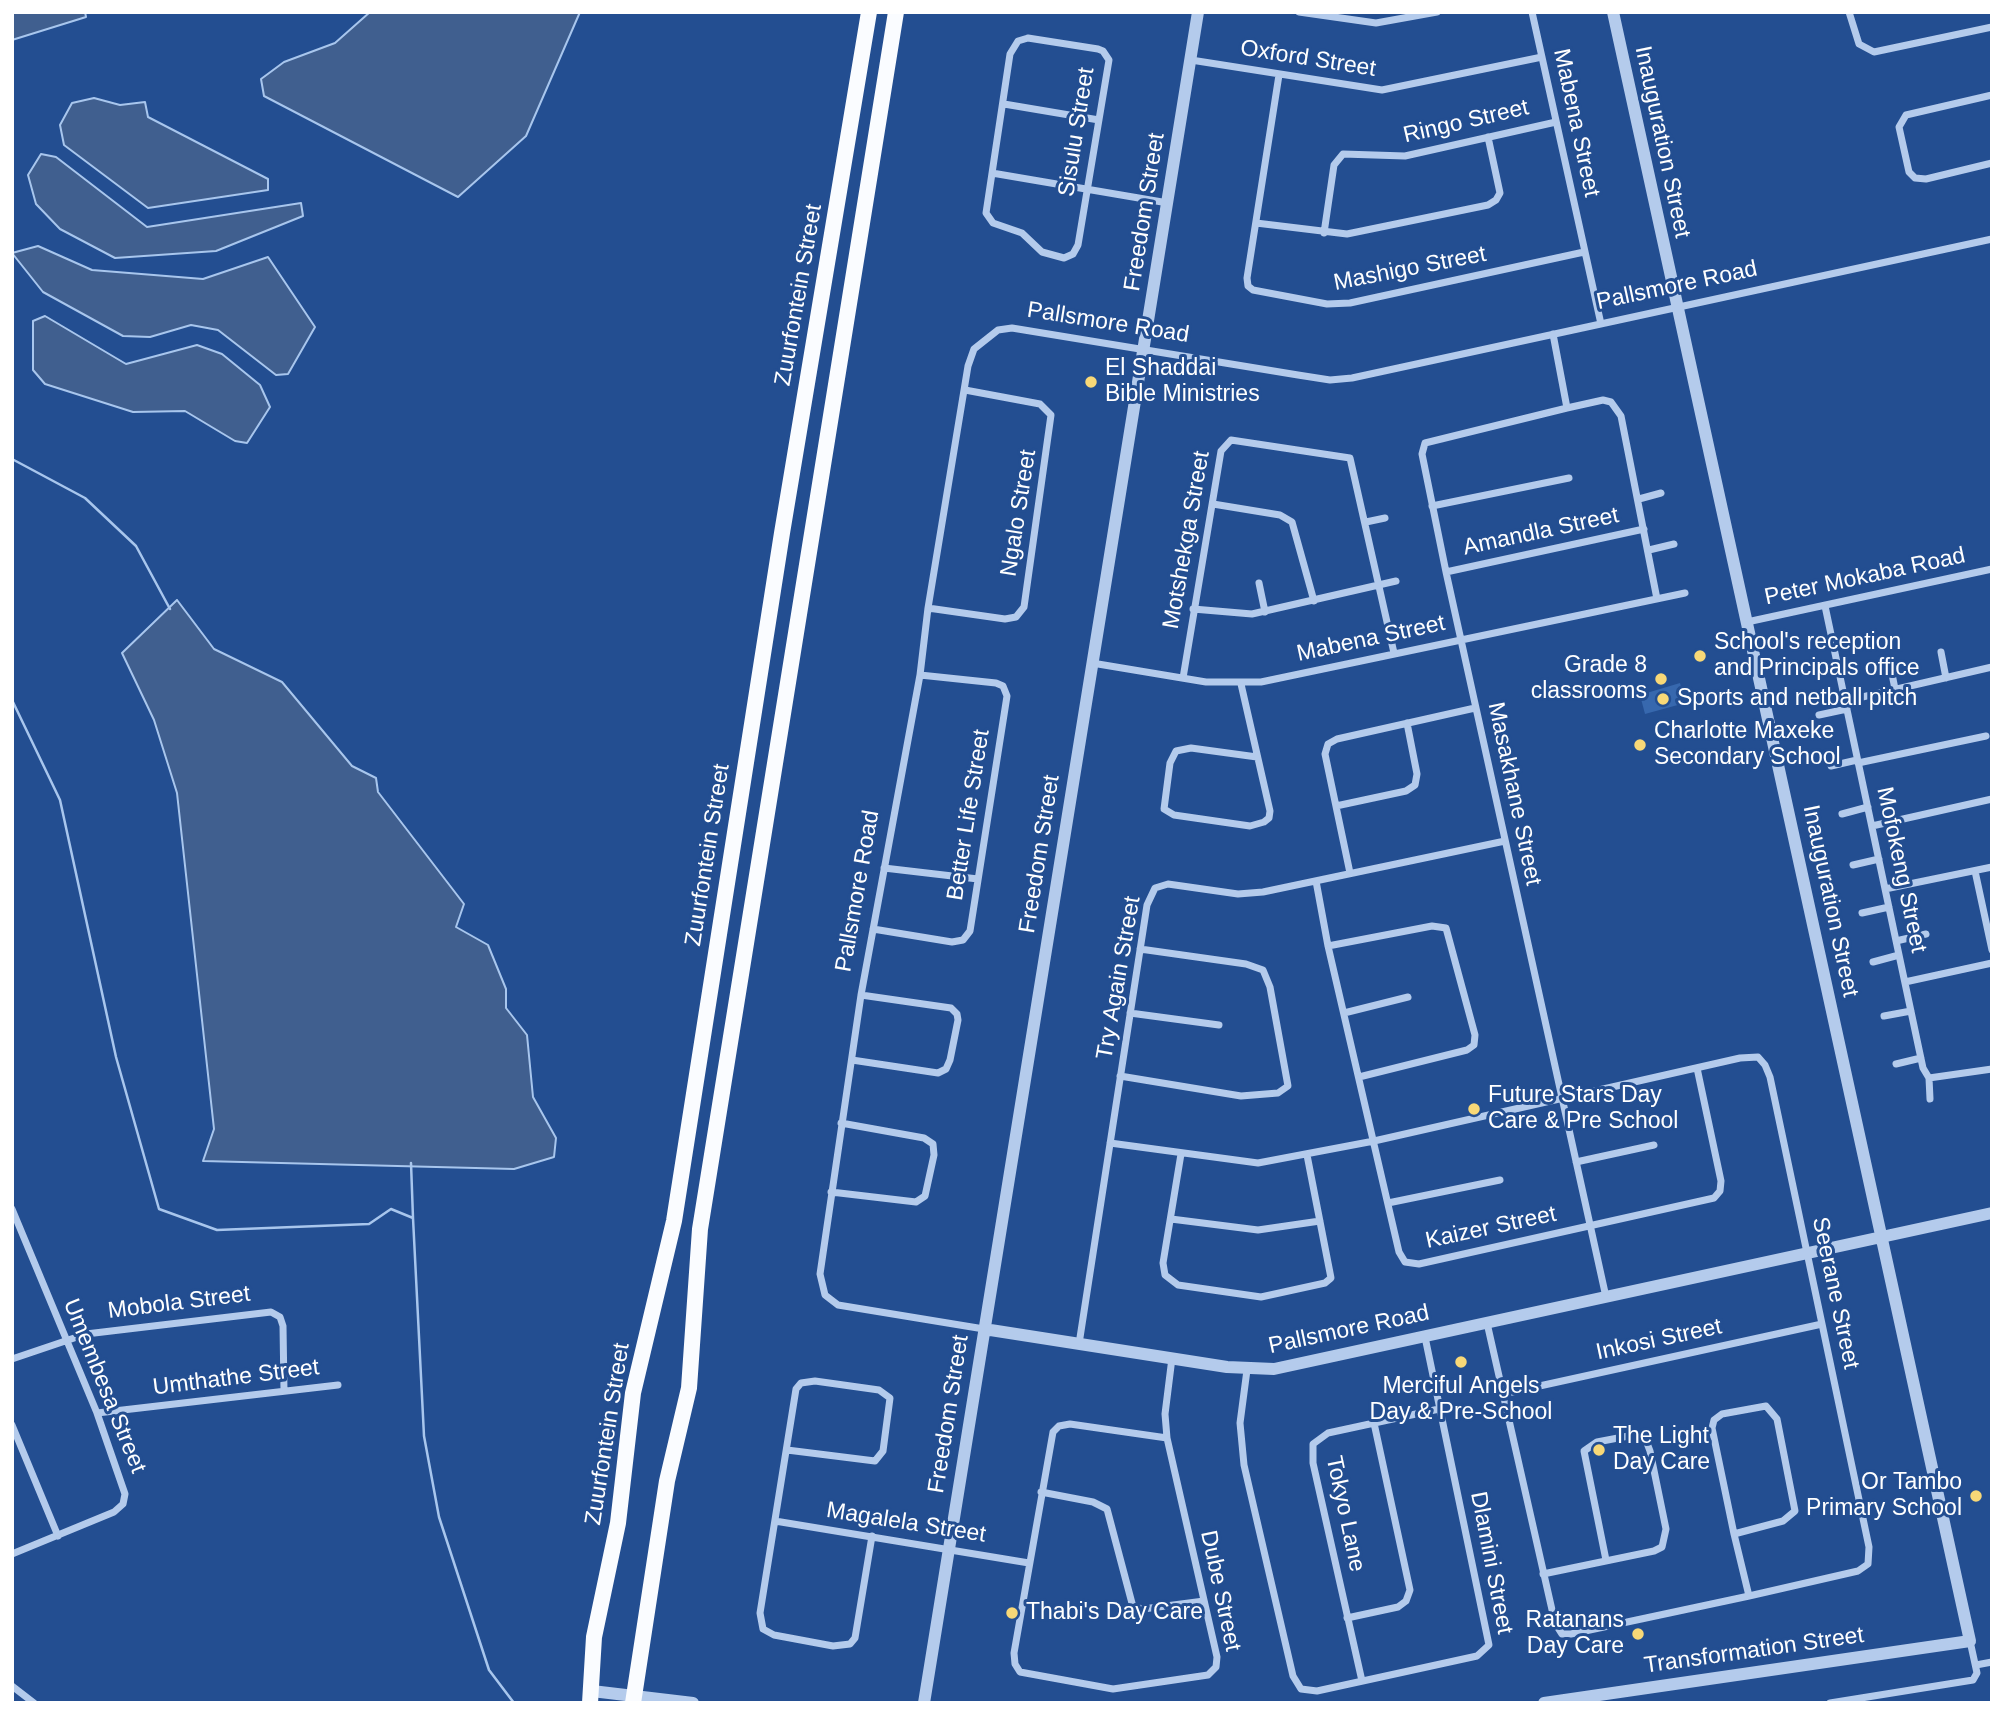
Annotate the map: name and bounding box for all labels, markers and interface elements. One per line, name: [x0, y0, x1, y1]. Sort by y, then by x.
street label: Oxford Street: [1238, 35, 1378, 83]
street label: Inauguration Street: [1628, 43, 1696, 241]
street label: Mabena Street: [1547, 46, 1605, 200]
street label: Sisulu Street: [1053, 65, 1101, 199]
street label: Ringo Street: [1401, 94, 1531, 150]
street label: Freedom Street: [1119, 131, 1171, 293]
street label: Zuurfontein Street: [769, 202, 829, 388]
street label: Mashigo Street: [1331, 241, 1489, 297]
street label: Pallsmore Road: [1594, 255, 1760, 317]
street label: Pallsmore Road: [1025, 297, 1191, 349]
place label: El Shaddai Bible Ministries: [1105, 355, 1260, 409]
marker: El Shaddai Bible Ministries: [1083, 374, 1099, 390]
street label: Ngalo Street: [995, 448, 1043, 578]
street label: Motshekga Street: [1158, 449, 1216, 631]
street label: Amandla Street: [1461, 502, 1621, 562]
street label: Peter Mokaba Road: [1762, 542, 1968, 612]
street label: Mabena Street: [1294, 610, 1448, 668]
place label: School's reception and Principals office: [1714, 629, 1919, 683]
marker: School's reception and Principals office: [1692, 648, 1708, 664]
place label: Grade 8 classrooms: [1531, 652, 1647, 706]
marker: Grade 8 classrooms: [1653, 671, 1669, 687]
place label: Sports and netball pitch: [1677, 685, 1917, 713]
marker: Sports and netball pitch: [1655, 691, 1671, 707]
street label: Masakhane Street: [1481, 700, 1547, 888]
place label: Charlotte Maxeke Secondary School: [1654, 718, 1841, 772]
street label: Better Life Street: [942, 728, 996, 902]
marker: Charlotte Maxeke Secondary School: [1632, 737, 1648, 753]
street label: Zuurfontein Street: [680, 762, 736, 948]
street label: Freedom Street: [1014, 773, 1066, 935]
street label: Mofokeng Street: [1870, 785, 1932, 955]
street label: Inauguration Street: [1796, 802, 1864, 1000]
street label: Pallsmore Road: [830, 808, 886, 974]
street label: Try Again Street: [1091, 894, 1147, 1062]
place label: Future Stars Day Care & Pre School: [1488, 1082, 1678, 1136]
marker: Future Stars Day Care & Pre School: [1466, 1101, 1482, 1117]
street label: Kaizer Street: [1423, 1201, 1559, 1255]
street label: Seerane Street: [1805, 1214, 1865, 1372]
street label: Mobola Street: [106, 1281, 252, 1325]
street label: Umembesa Street: [56, 1295, 152, 1477]
street label: Pallsmore Road: [1266, 1299, 1432, 1361]
street label: Inkosi Street: [1594, 1313, 1724, 1367]
street label: Freedom Street: [923, 1333, 975, 1495]
street label: Zuurfontein Street: [580, 1341, 636, 1527]
street label: Umthathe Street: [151, 1354, 321, 1402]
marker: Merciful Angels Day & Pre-School: [1453, 1354, 1469, 1370]
place label: Merciful Angels Day & Pre-School: [1370, 1373, 1552, 1427]
place label: The Light Day Care: [1613, 1423, 1710, 1477]
marker: The Light Day Care: [1591, 1442, 1607, 1458]
street label: Tokyo Lane: [1319, 1454, 1371, 1574]
place label: Or Tambo Primary School: [1806, 1469, 1962, 1523]
marker: Or Tambo Primary School: [1968, 1488, 1984, 1504]
street label: Dlamini Street: [1464, 1489, 1518, 1637]
street label: Magalela Street: [824, 1497, 988, 1549]
street label: Dube Street: [1194, 1528, 1246, 1654]
place label: Thabi's Day Care: [1026, 1599, 1203, 1627]
marker: Thabi's Day Care: [1004, 1605, 1020, 1621]
place label: Ratanans Day Care: [1526, 1607, 1624, 1661]
street label: Transformation Street: [1642, 1622, 1866, 1680]
marker: Ratanans Day Care: [1630, 1626, 1646, 1642]

